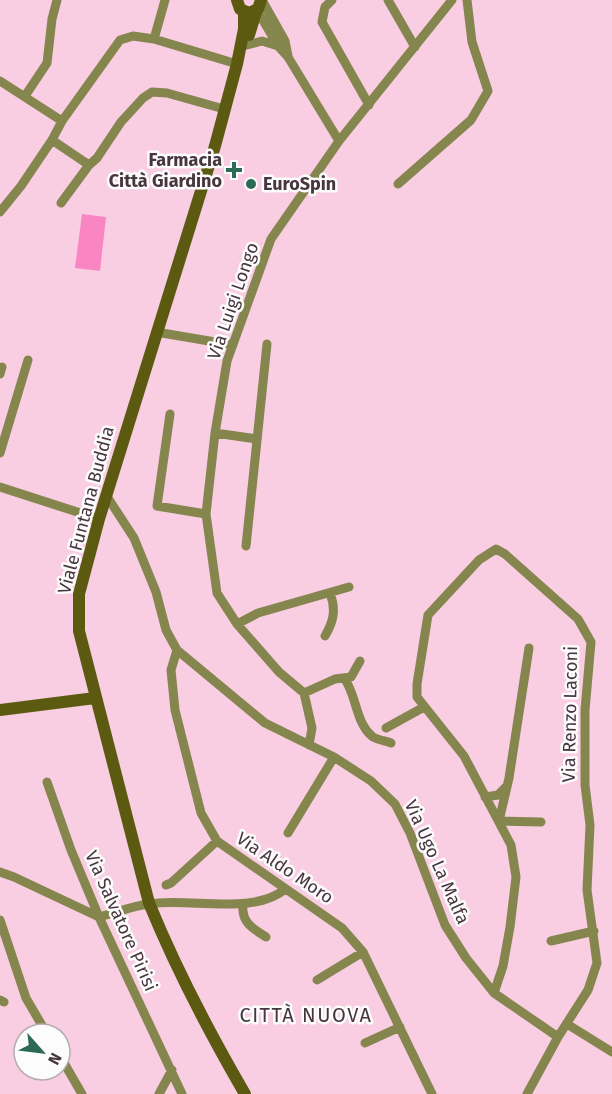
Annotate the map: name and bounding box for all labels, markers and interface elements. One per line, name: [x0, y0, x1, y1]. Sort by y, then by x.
place label: Farmacia Città Giardino: [109, 149, 222, 192]
marker: Farmacia Città Giardino: [227, 163, 241, 177]
place label: EuroSpin: [263, 173, 336, 195]
marker: EuroSpin: [244, 177, 258, 191]
street label: Via Luigi Longo: [203, 240, 263, 362]
street label: Viale Funtana Buddia: [53, 424, 119, 596]
street label: Via Renzo Laconi: [558, 646, 582, 782]
street label: Via Ugo La Malfa: [400, 797, 474, 927]
street label: Via Aldo Moro: [232, 827, 338, 909]
street label: Via Salvatore Pirisi: [80, 847, 162, 995]
district label: CITTÀ NUOVA: [240, 1003, 372, 1027]
north arrow: [12, 1022, 72, 1082]
text: N: [44, 1050, 66, 1068]

